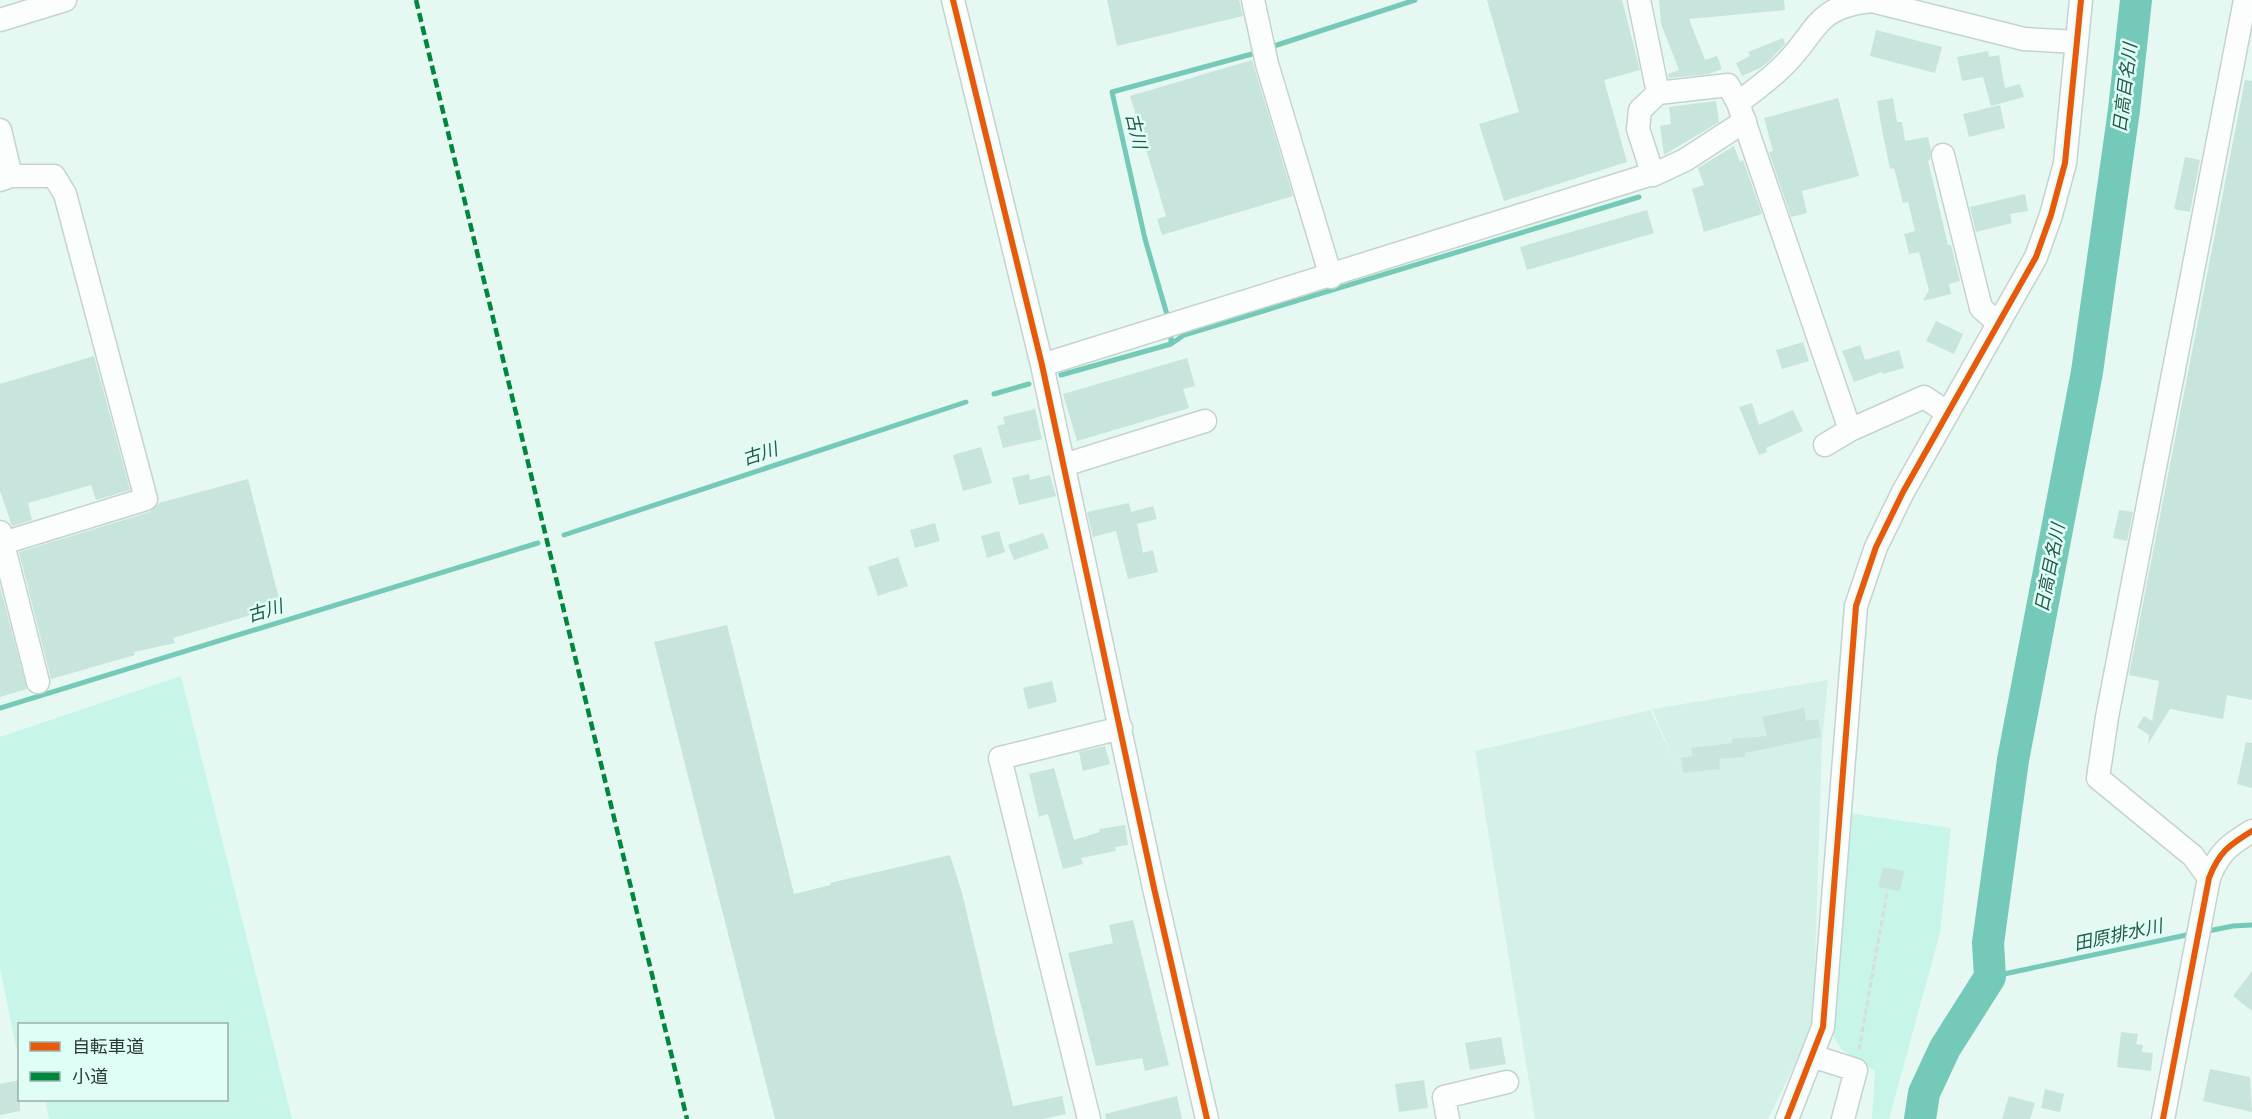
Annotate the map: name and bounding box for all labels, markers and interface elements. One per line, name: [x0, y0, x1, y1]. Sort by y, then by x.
water label: 日高目名川: [2109, 40, 2142, 134]
water label: 古川: [1121, 111, 1151, 153]
water label: 古川: [739, 437, 782, 470]
water label: 日高目名川: [2031, 520, 2070, 614]
water label: 古川: [245, 595, 287, 627]
water label: 田原排水川: [2072, 914, 2166, 955]
legend: [18, 1023, 228, 1101]
text: 自転車道: [72, 1036, 144, 1058]
text: 小道: [72, 1066, 108, 1088]

